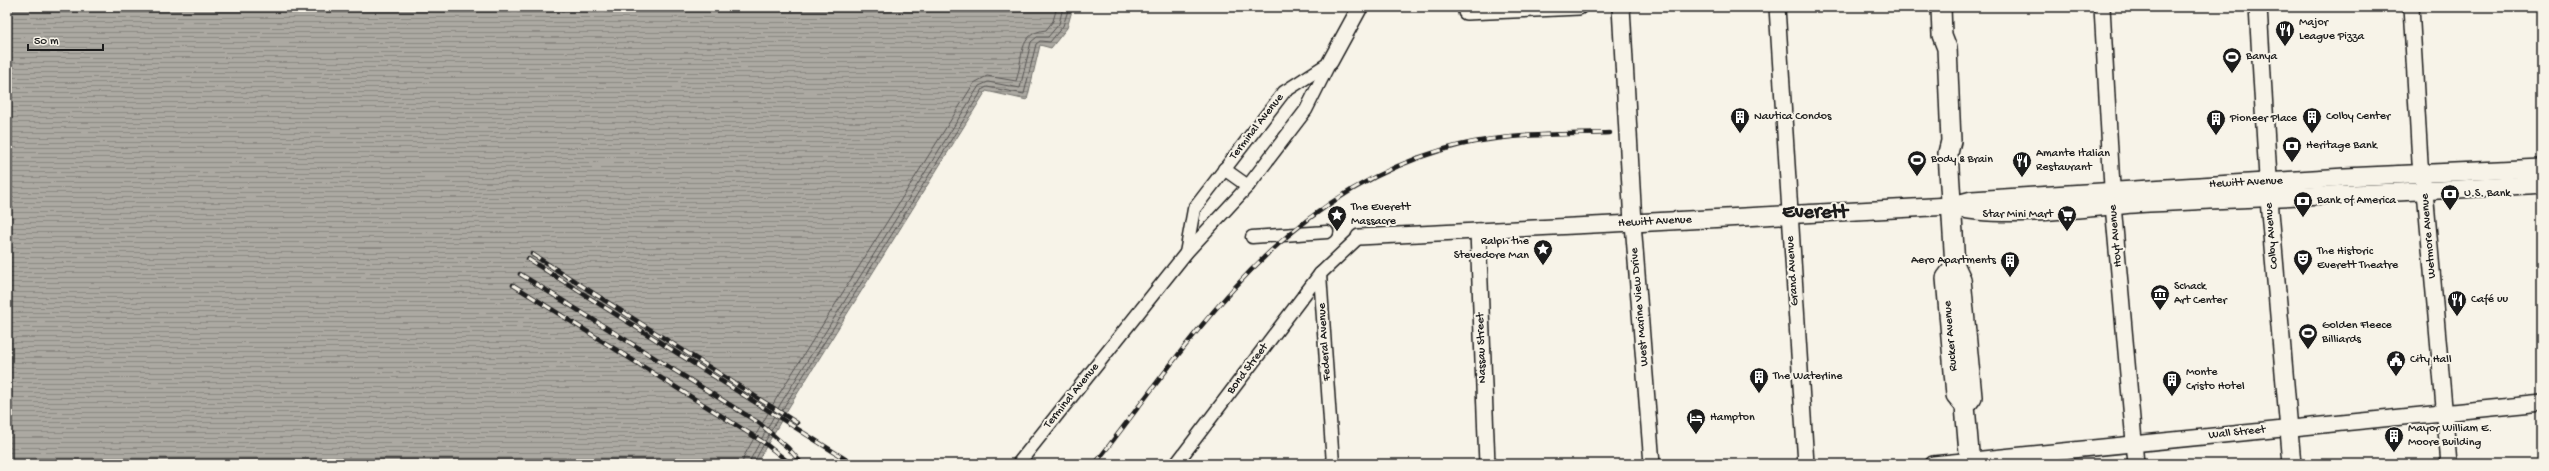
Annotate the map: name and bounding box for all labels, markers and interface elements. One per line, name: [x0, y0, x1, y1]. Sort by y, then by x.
place label: Major League Pizza: [2299, 16, 2365, 44]
restaurant icon: Major League Pizza: [2274, 19, 2296, 47]
scale bar: [28, 26, 103, 52]
text: 50 m: [34, 35, 59, 49]
sports icon: Banya: [2221, 46, 2243, 74]
place label: Banya: [2245, 50, 2277, 64]
street label: Terminal Avenue: [1226, 90, 1288, 164]
building icon: Nautica Condos: [1729, 106, 1751, 134]
building icon: Colby Center: [2301, 106, 2323, 134]
building icon: Pioneer Place: [2205, 108, 2227, 136]
place label: Nautica Condos: [1754, 110, 1832, 124]
place label: Colby Center: [2326, 110, 2392, 124]
place label: Pioneer Place: [2229, 112, 2298, 126]
bank icon: Heritage Bank: [2281, 135, 2303, 163]
place label: Heritage Bank: [2306, 139, 2379, 153]
place label: Amante Italian Restaurant: [2036, 147, 2110, 175]
sports icon: Body & Brain: [1906, 149, 1928, 177]
restaurant icon: Amante Italian Restaurant: [2011, 150, 2033, 178]
place label: Body & Brain: [1930, 153, 1993, 167]
street label: Hewitt Avenue: [2209, 174, 2284, 192]
bank icon: U.S. Bank: [2439, 183, 2461, 211]
place label: U.S. Bank: [2464, 187, 2512, 201]
bank icon: Bank of America: [2292, 190, 2314, 218]
street label: Wetmore Avenue: [2418, 192, 2440, 279]
place label: Bank of America: [2316, 194, 2396, 208]
place label: The Everett Massacre: [1350, 201, 1411, 229]
street label: Colby Avenue: [2262, 201, 2282, 270]
district label: Everett: [1782, 202, 1849, 225]
street label: Hoyt Avenue: [2106, 203, 2126, 268]
place icon: The Everett Massacre: [1326, 204, 1348, 232]
supermarket icon: Star Mini Mart: [2056, 204, 2078, 232]
place label: Star Mini Mart: [1983, 208, 2054, 222]
street label: Hewitt Avenue: [1618, 213, 1693, 231]
place label: Ralph the Stevedore Man: [1454, 235, 1530, 263]
street label: Grand Avenue: [1784, 235, 1802, 306]
place icon: Ralph the Stevedore Man: [1532, 238, 1554, 266]
place label: The Historic Everett Theatre: [2316, 245, 2399, 273]
street label: West Marine View Drive: [1628, 246, 1652, 367]
theatre icon: The Historic Everett Theatre: [2292, 248, 2314, 276]
building icon: Aero Apartments: [1999, 250, 2021, 278]
place label: Aero Apartments: [1911, 254, 1997, 268]
place label: Schack Art Center: [2174, 280, 2229, 308]
museum icon: Schack Art Center: [2149, 283, 2171, 311]
restaurant icon: Café uu: [2446, 289, 2468, 317]
place label: Café uu: [2471, 293, 2509, 307]
street label: Rucker Avenue: [1941, 299, 1961, 372]
street label: Federal Avenue: [1315, 302, 1335, 382]
street label: Nassau Street: [1474, 311, 1490, 383]
place label: Golden Fleece Billiards: [2321, 319, 2392, 347]
sports icon: Golden Fleece Billiards: [2297, 322, 2319, 350]
street label: Bond Street: [1224, 340, 1272, 398]
public building icon: City Hall: [2385, 349, 2407, 377]
place label: City Hall: [2410, 353, 2452, 367]
street label: Terminal Avenue: [1041, 360, 1103, 432]
building icon: The Waterline: [1748, 366, 1770, 394]
place label: Monte Cristo Hotel: [2186, 366, 2245, 394]
building icon: Monte Cristo Hotel: [2161, 369, 2183, 397]
place label: The Waterline: [1772, 370, 1843, 384]
hotel icon: Hampton: [1685, 407, 1707, 435]
place label: Hampton: [1710, 411, 1755, 425]
place label: Mayor William E. Moore Building: [2408, 422, 2492, 450]
street label: Wall Street: [2208, 423, 2267, 443]
building icon: Mayor William E. Moore Building: [2383, 425, 2405, 453]

